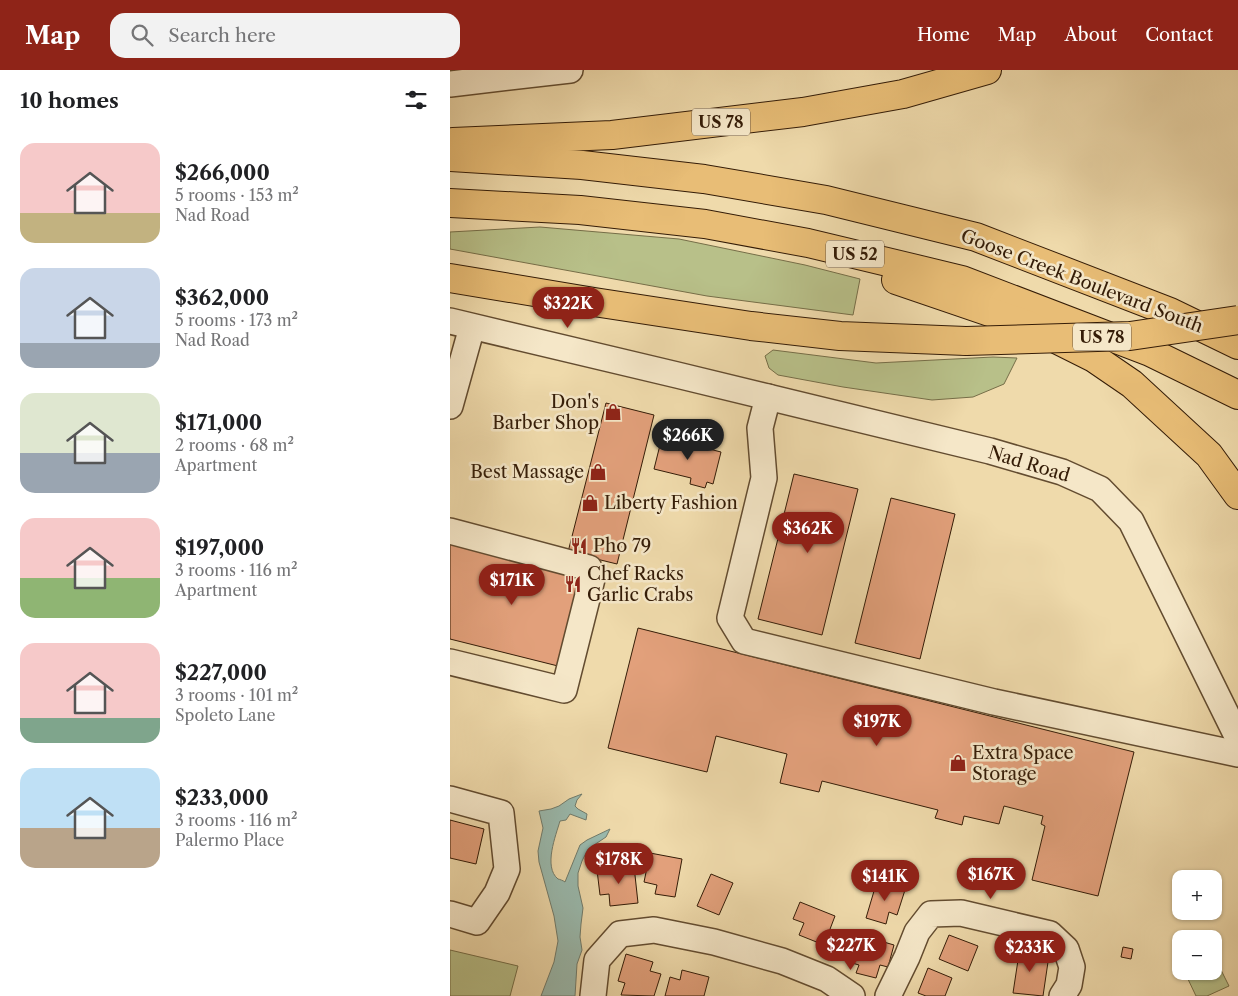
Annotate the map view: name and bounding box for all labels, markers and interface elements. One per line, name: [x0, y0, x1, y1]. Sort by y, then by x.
search box: [110, 13, 460, 58]
text: Map: [25, 21, 80, 50]
icon: search: [128, 21, 156, 49]
text: Search here: [168, 24, 276, 47]
text: Home: [917, 24, 970, 46]
text: Map: [998, 24, 1036, 46]
text: About: [1064, 24, 1117, 46]
text: Contact: [1145, 24, 1213, 46]
icon: filters: [402, 86, 430, 114]
text: 10 homes: [20, 88, 119, 113]
road number: US 78: [692, 108, 750, 136]
text: $266,000: [175, 160, 270, 185]
icon: home: [60, 163, 120, 223]
text: 5 rooms · 153 m²: [175, 185, 299, 205]
text: Nad Road: [175, 205, 250, 225]
street label: Goose Creek Boulevard South: [958, 225, 1206, 337]
road number: US 52: [826, 240, 884, 268]
text: $362,000: [175, 285, 269, 310]
pin: $322K: [533, 286, 603, 329]
icon: home: [60, 288, 120, 348]
text: $322K: [543, 293, 593, 313]
text: 5 rooms · 173 m²: [175, 310, 298, 330]
road number: US 78: [1073, 323, 1131, 350]
text: Nad Road: [175, 330, 250, 350]
place label: Don's Barber Shop: [492, 391, 599, 434]
shop icon: Don's Barber Shop: [603, 402, 623, 422]
text: $171,000: [175, 410, 262, 435]
icon: home: [60, 413, 120, 473]
pin: $266K: [653, 418, 723, 461]
text: $266K: [663, 425, 713, 445]
text: 2 rooms · 68 m²: [175, 435, 294, 455]
street label: Nad Road: [986, 441, 1072, 487]
text: Apartment: [175, 455, 257, 475]
place label: Best Massage: [470, 461, 584, 483]
shop icon: Best Massage: [588, 462, 608, 482]
place label: Liberty Fashion: [604, 492, 738, 514]
shop icon: Liberty Fashion: [580, 493, 600, 513]
pin: $362K: [773, 512, 843, 554]
text: $362K: [783, 518, 833, 538]
text: $197,000: [175, 535, 264, 560]
place label: Pho 79: [593, 535, 651, 557]
restaurant icon: Pho 79: [569, 536, 589, 556]
icon: home: [60, 538, 120, 598]
text: 3 rooms · 116 m²: [175, 560, 298, 580]
place label: Chef Racks Garlic Crabs: [587, 563, 693, 606]
pin: $171K: [477, 564, 547, 606]
text: $171K: [490, 570, 534, 590]
restaurant icon: Chef Racks Garlic Crabs: [563, 574, 583, 594]
text: Apartment: [175, 580, 257, 600]
text: $227,000: [175, 660, 267, 685]
icon: home: [60, 663, 120, 723]
text: 3 rooms · 101 m²: [175, 685, 298, 705]
pin: $197K: [842, 704, 912, 747]
text: Spoleto Lane: [175, 705, 276, 725]
text: $197K: [854, 711, 900, 731]
place label: Extra Space Storage: [972, 742, 1074, 785]
shop icon: Extra Space Storage: [948, 753, 968, 773]
text: $233,000: [175, 785, 269, 810]
icon: home: [60, 788, 120, 848]
text: 3 rooms · 116 m²: [175, 810, 298, 830]
text: Palermo Place: [175, 830, 284, 850]
pin: $178K: [584, 842, 654, 885]
text: $178K: [595, 849, 643, 869]
pin: $167K: [956, 858, 1026, 900]
pin: $141K: [850, 860, 920, 902]
text: $167K: [968, 864, 1014, 884]
text: $141K: [862, 866, 908, 886]
map controls: [1172, 870, 1222, 980]
button: +: [1172, 870, 1222, 920]
pin: $227K: [816, 928, 886, 971]
pin: $233K: [995, 930, 1065, 973]
button: −: [1172, 930, 1222, 980]
text: $227K: [827, 935, 875, 955]
text: $233K: [1005, 937, 1055, 957]

